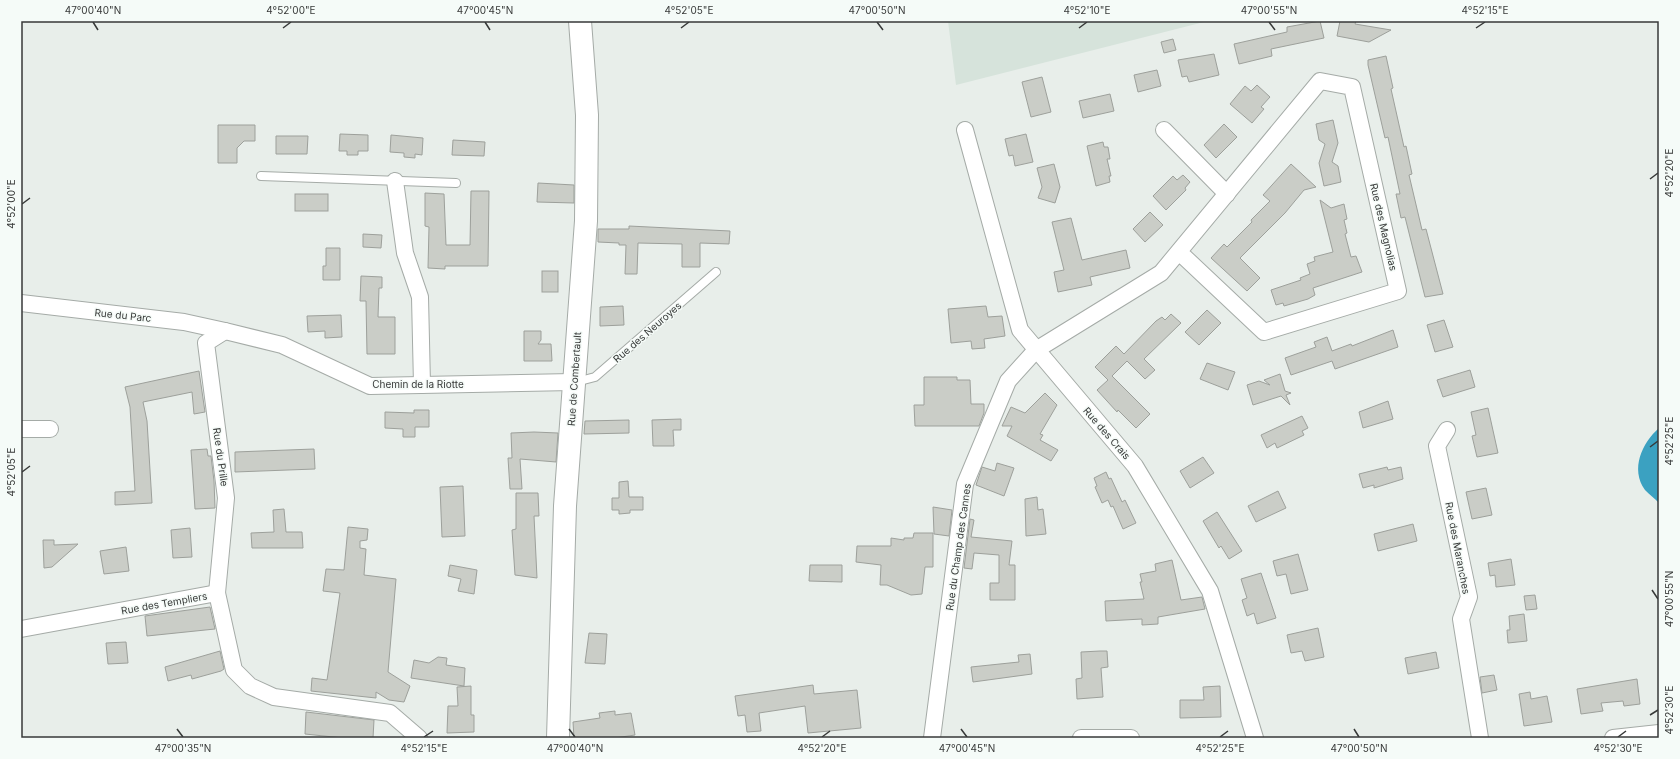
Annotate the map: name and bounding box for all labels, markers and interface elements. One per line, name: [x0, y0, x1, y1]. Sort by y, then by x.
text: 47°00'40"N: [65, 4, 121, 16]
text: 4°52'00"E: [266, 4, 316, 16]
text: 47°00'45"N: [457, 4, 513, 16]
text: 4°52'05"E: [664, 4, 714, 16]
text: 47°00'50"N: [849, 4, 905, 16]
text: 4°52'10"E: [1063, 4, 1111, 16]
text: 47°00'55"N: [1241, 4, 1297, 16]
text: 4°52'15"E: [1462, 4, 1508, 16]
text: 4°52'20"E: [1663, 148, 1675, 198]
text: 4°52'00"E: [5, 179, 17, 229]
street label: Rue des Magnolias: [1368, 182, 1400, 272]
street label: Rue des Neuroyes: [611, 299, 683, 365]
street label: Rue du Parc: [94, 306, 152, 324]
street label: Rue de Combertault: [565, 331, 583, 426]
street label: Chemin de la Riotte: [372, 378, 464, 390]
street label: Rue des Crais: [1081, 404, 1133, 462]
text: 4°52'25"E: [1663, 417, 1675, 465]
street label: Rue du Prille: [211, 427, 231, 487]
text: 4°52'05"E: [5, 447, 17, 497]
street label: Rue du Champ des Cannes: [943, 483, 973, 611]
street label: Rue des Maranches: [1443, 501, 1473, 595]
text: 47°00'55"N: [1663, 571, 1675, 627]
street label: Rue des Templiers: [120, 590, 208, 616]
text: 4°52'30"E: [1663, 685, 1675, 735]
text: 47°00'35"N: [155, 742, 211, 754]
text: 4°52'15"E: [401, 742, 447, 754]
text: 47°00'40"N: [547, 742, 603, 754]
text: 4°52'20"E: [797, 742, 847, 754]
text: 47°00'45"N: [939, 742, 995, 754]
text: 4°52'25"E: [1196, 742, 1244, 754]
text: 47°00'50"N: [1331, 742, 1387, 754]
text: 4°52'30"E: [1593, 742, 1643, 754]

